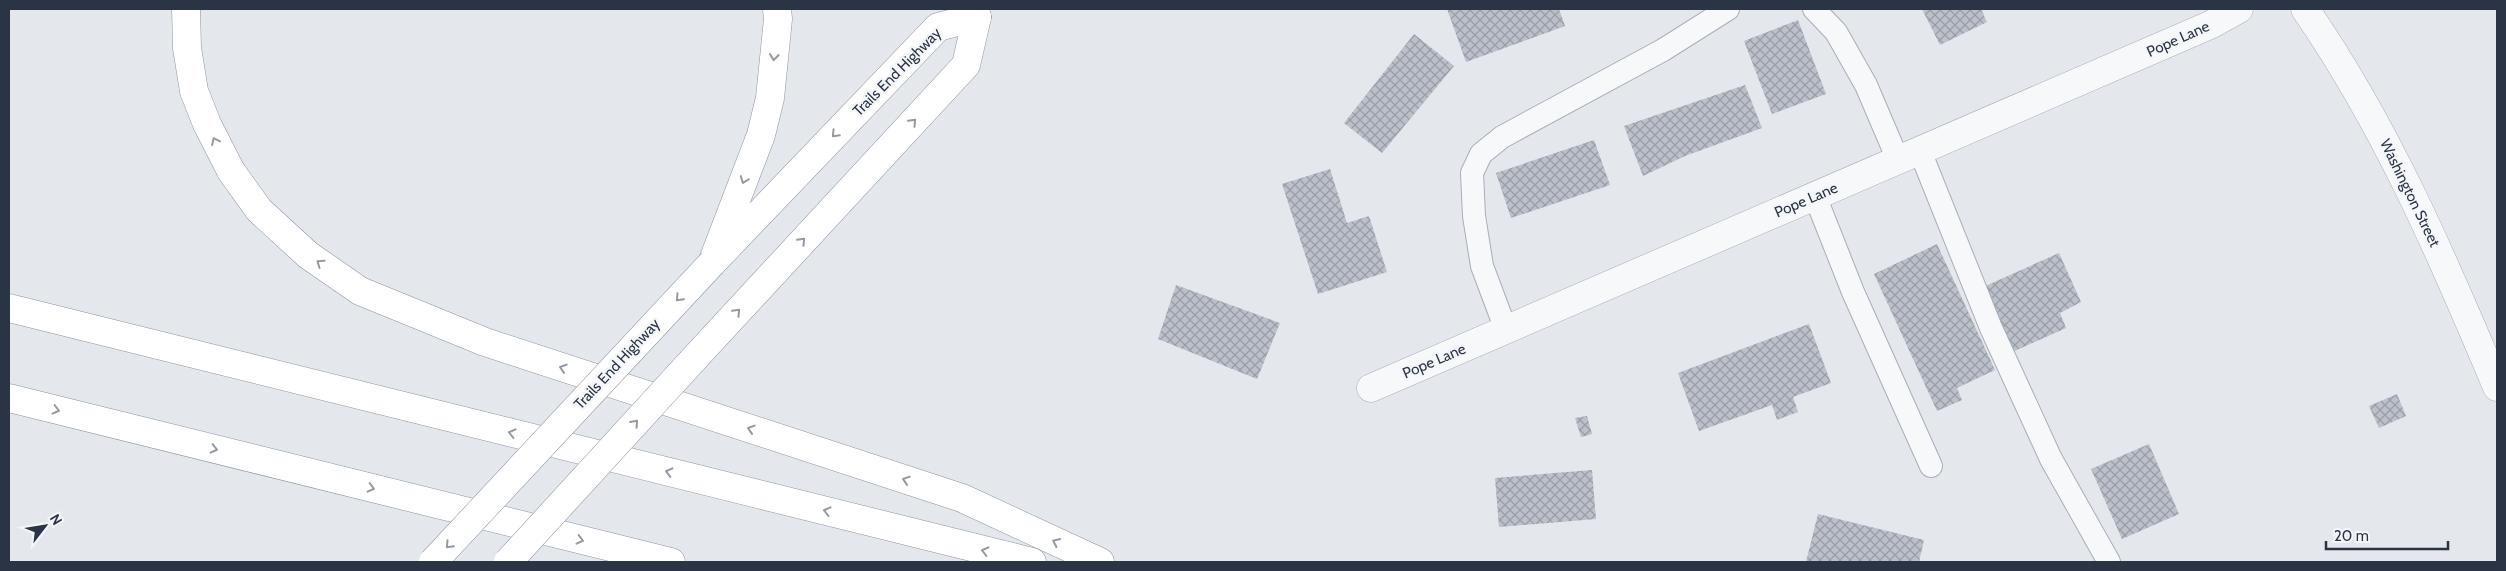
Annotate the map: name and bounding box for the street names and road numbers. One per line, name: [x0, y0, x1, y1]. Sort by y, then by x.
street label: Pope Lane: [2144, 17, 2212, 61]
street label: Trails End Highway: [849, 24, 945, 120]
street label: Washington Street: [2376, 136, 2444, 250]
street label: Pope Lane: [1772, 179, 1841, 221]
street label: Trails End Highway: [570, 315, 664, 413]
street label: Pope Lane: [1400, 340, 1469, 382]

